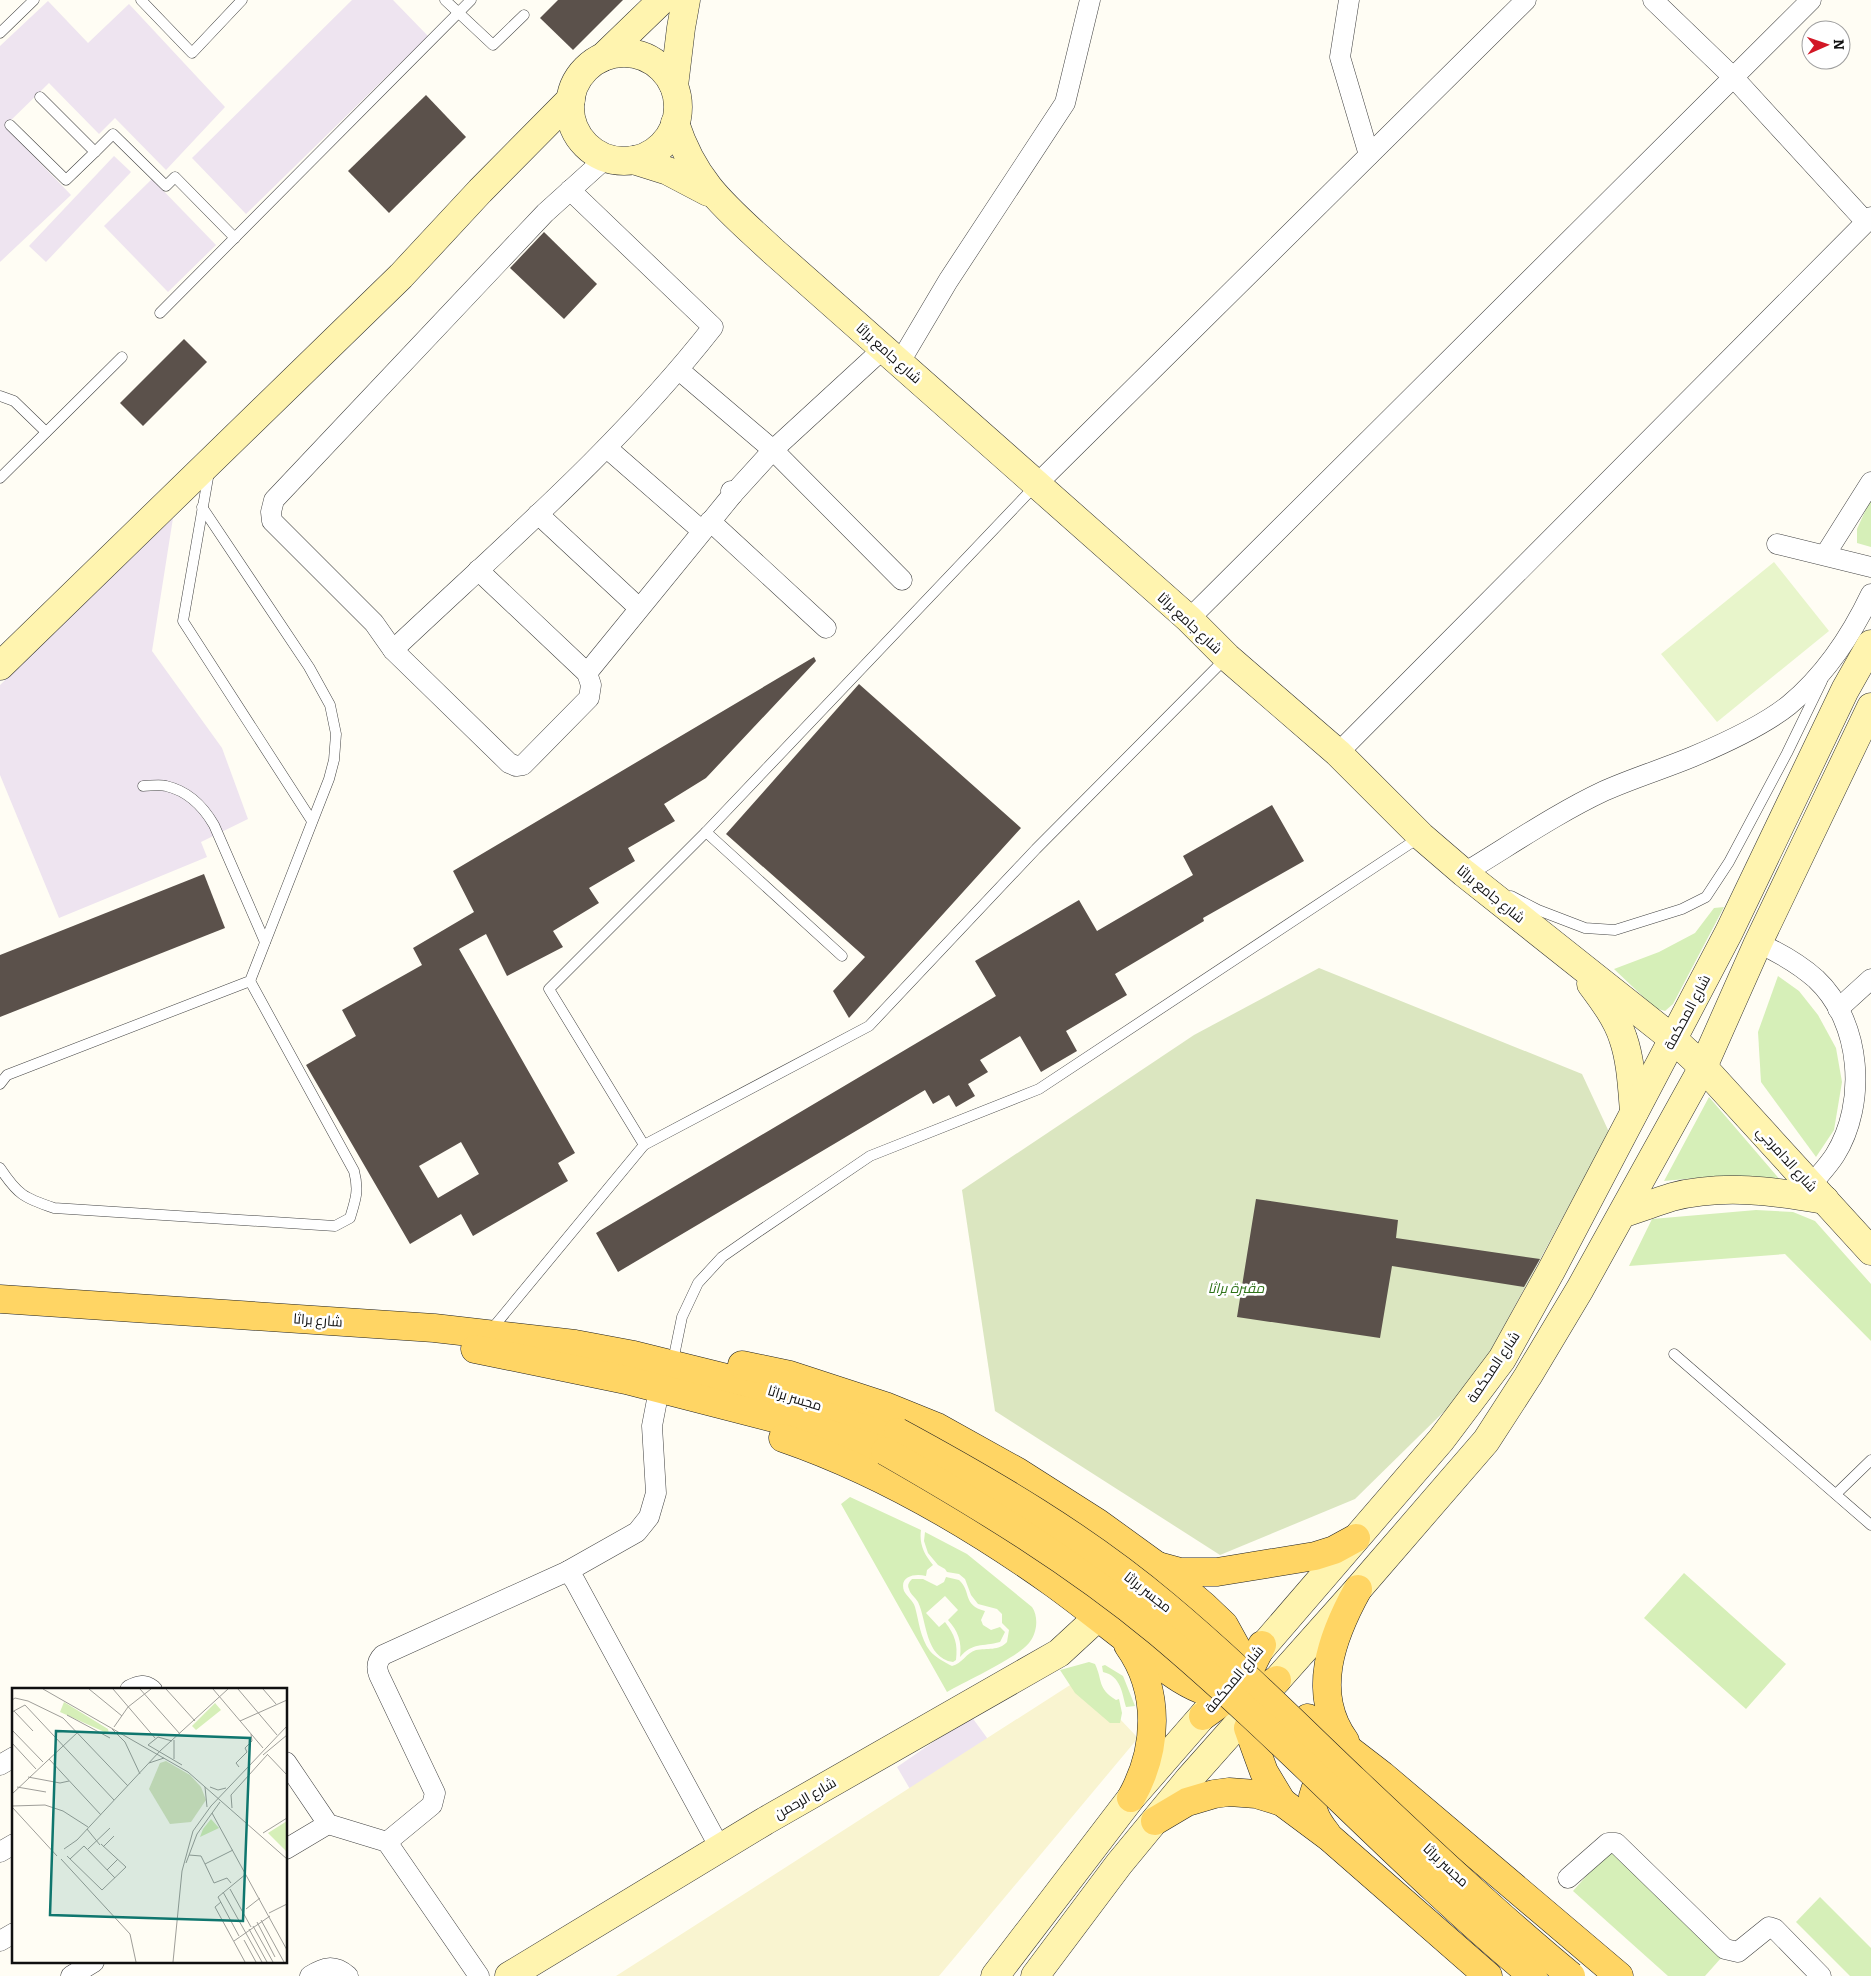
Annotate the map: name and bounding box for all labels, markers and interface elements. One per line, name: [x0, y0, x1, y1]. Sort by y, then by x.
north arrow: [1801, 20, 1851, 70]
text: N: [1830, 39, 1847, 50]
street label: شارع جامع براثا: [853, 320, 925, 387]
street label: شارع جامع براثا: [1154, 589, 1225, 658]
street label: شارع جامع براثا: [1453, 862, 1528, 927]
street label: شارع المحكمة: [1661, 972, 1714, 1053]
street label: شارع الدامرجي: [1751, 1123, 1820, 1198]
park label: مقبرة براثا: [1208, 1280, 1265, 1297]
street label: شارع براثا: [293, 1310, 343, 1331]
street label: شارع المحكمة: [1463, 1328, 1523, 1406]
street label: مجسر براثا: [766, 1382, 824, 1415]
street label: مجسر براثا: [1120, 1569, 1175, 1616]
street label: شارع المحكمة: [1201, 1642, 1267, 1716]
inset map: [12, 1688, 288, 1964]
street label: شارع الرحمن: [771, 1774, 839, 1823]
street label: مجسر براثا: [1419, 1840, 1472, 1891]

